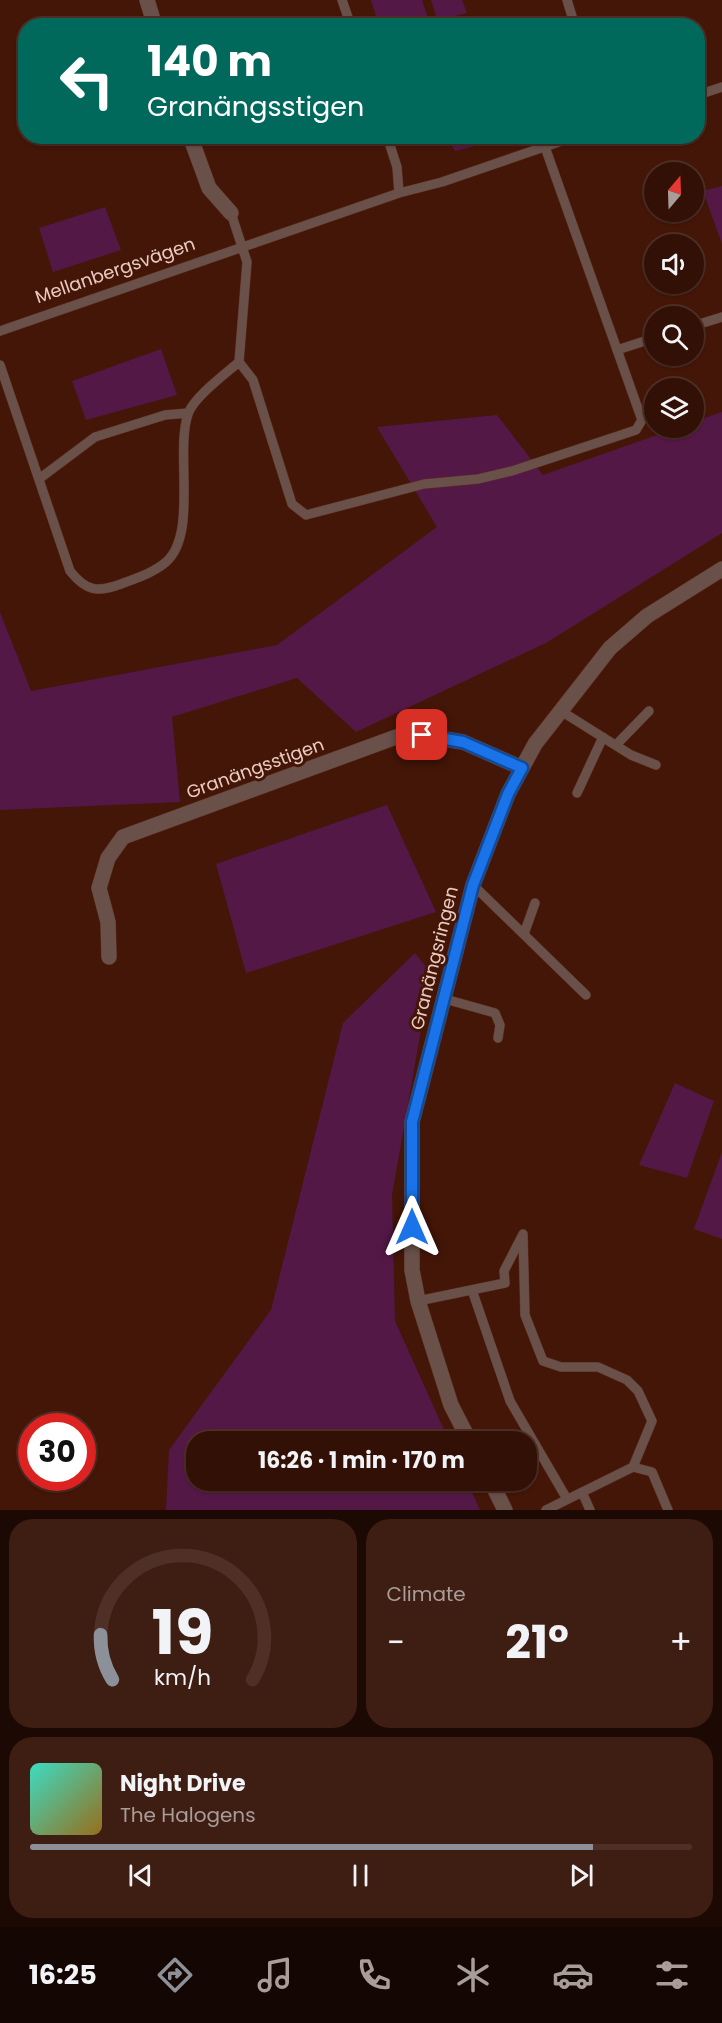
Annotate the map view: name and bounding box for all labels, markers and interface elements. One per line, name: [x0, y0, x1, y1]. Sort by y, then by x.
text: 140 m: [147, 32, 272, 91]
icon: left: [48, 42, 126, 120]
text: Granängsstigen: [147, 88, 364, 125]
north arrow: [644, 162, 704, 222]
map controls: [644, 162, 704, 438]
street label: Mellanbergsvägen: [32, 231, 198, 309]
button: sound: [644, 234, 704, 294]
button: search: [644, 306, 704, 366]
button: layers: [644, 378, 704, 438]
pin: [396, 709, 447, 760]
icon: arrive: [405, 718, 438, 751]
street label: Granängsstigen: [183, 731, 327, 805]
street label: Granängsringen: [404, 884, 464, 1032]
position arrow: [380, 1195, 444, 1259]
speed limit sign: 30: [18, 1413, 96, 1491]
text: 16:26 · 1 min · 170 m: [258, 1445, 465, 1476]
text: Climate: [387, 1580, 466, 1608]
text: 19: [152, 1588, 214, 1676]
text: 21°: [505, 1611, 569, 1674]
text: −: [387, 1619, 405, 1666]
text: +: [669, 1619, 692, 1666]
text: km/h: [154, 1663, 211, 1694]
text: Night Drive: [120, 1768, 246, 1799]
text: The Halogens: [120, 1801, 256, 1829]
icon: previous: [124, 1859, 157, 1892]
icon: pause: [344, 1859, 377, 1892]
icon: next: [565, 1859, 598, 1892]
icon: directions: [154, 1954, 196, 1996]
icon: music: [254, 1954, 296, 1996]
icon: phone: [353, 1954, 395, 1996]
icon: climate: [452, 1954, 494, 1996]
icon: car: [552, 1954, 594, 1996]
icon: filters: [651, 1954, 693, 1996]
text: 16:25: [29, 1956, 97, 1993]

